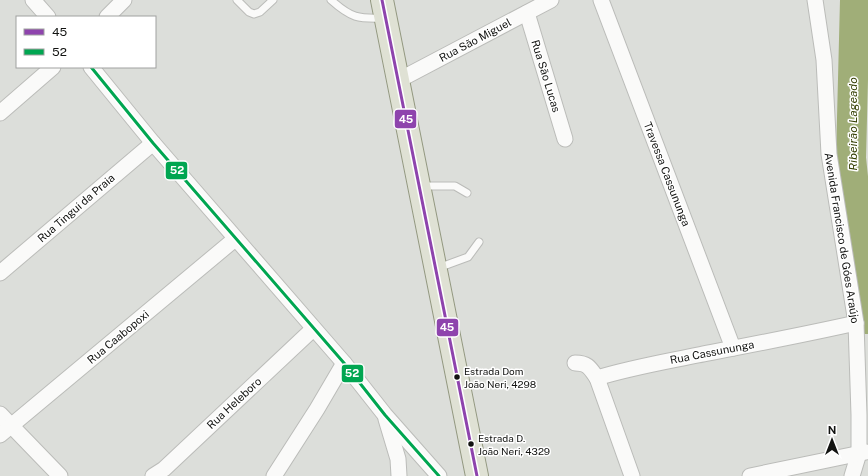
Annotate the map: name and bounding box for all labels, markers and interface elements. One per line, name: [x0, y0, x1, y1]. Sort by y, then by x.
legend: [16, 16, 156, 68]
street label: Rua São Miguel: [437, 16, 513, 64]
text: 45: [52, 25, 67, 39]
street label: Rua São Lucas: [529, 38, 563, 114]
text: 52: [52, 45, 67, 59]
water label: Ribeirão Lageado: [846, 77, 860, 171]
line badge: 45: [394, 109, 417, 129]
text: 45: [399, 113, 413, 125]
street label: Travessa Cassununga: [642, 120, 692, 228]
street label: Avenida Francisco de Góes Araújo: [823, 152, 861, 324]
line badge: 52: [165, 161, 188, 180]
text: 52: [170, 164, 184, 176]
street label: Rua Tingui da Praia: [35, 171, 117, 245]
street label: Rua Caabopoxi: [85, 308, 151, 366]
line badge: 45: [436, 318, 459, 337]
text: 45: [440, 321, 454, 333]
street label: Rua Cassununga: [669, 338, 755, 366]
line badge: 52: [341, 364, 364, 383]
place label: Estrada Dom João Neri, 4298: [464, 365, 536, 390]
text: 52: [345, 367, 359, 379]
marker: Estrada Dom João Neri, 4298: [452, 372, 462, 382]
street label: Rua Heleboro: [204, 375, 264, 431]
north arrow: [812, 420, 852, 460]
text: N: [828, 424, 836, 436]
place label: Estrada D. João Neri, 4329: [478, 432, 550, 457]
marker: Estrada D. João Neri, 4329: [466, 439, 476, 449]

